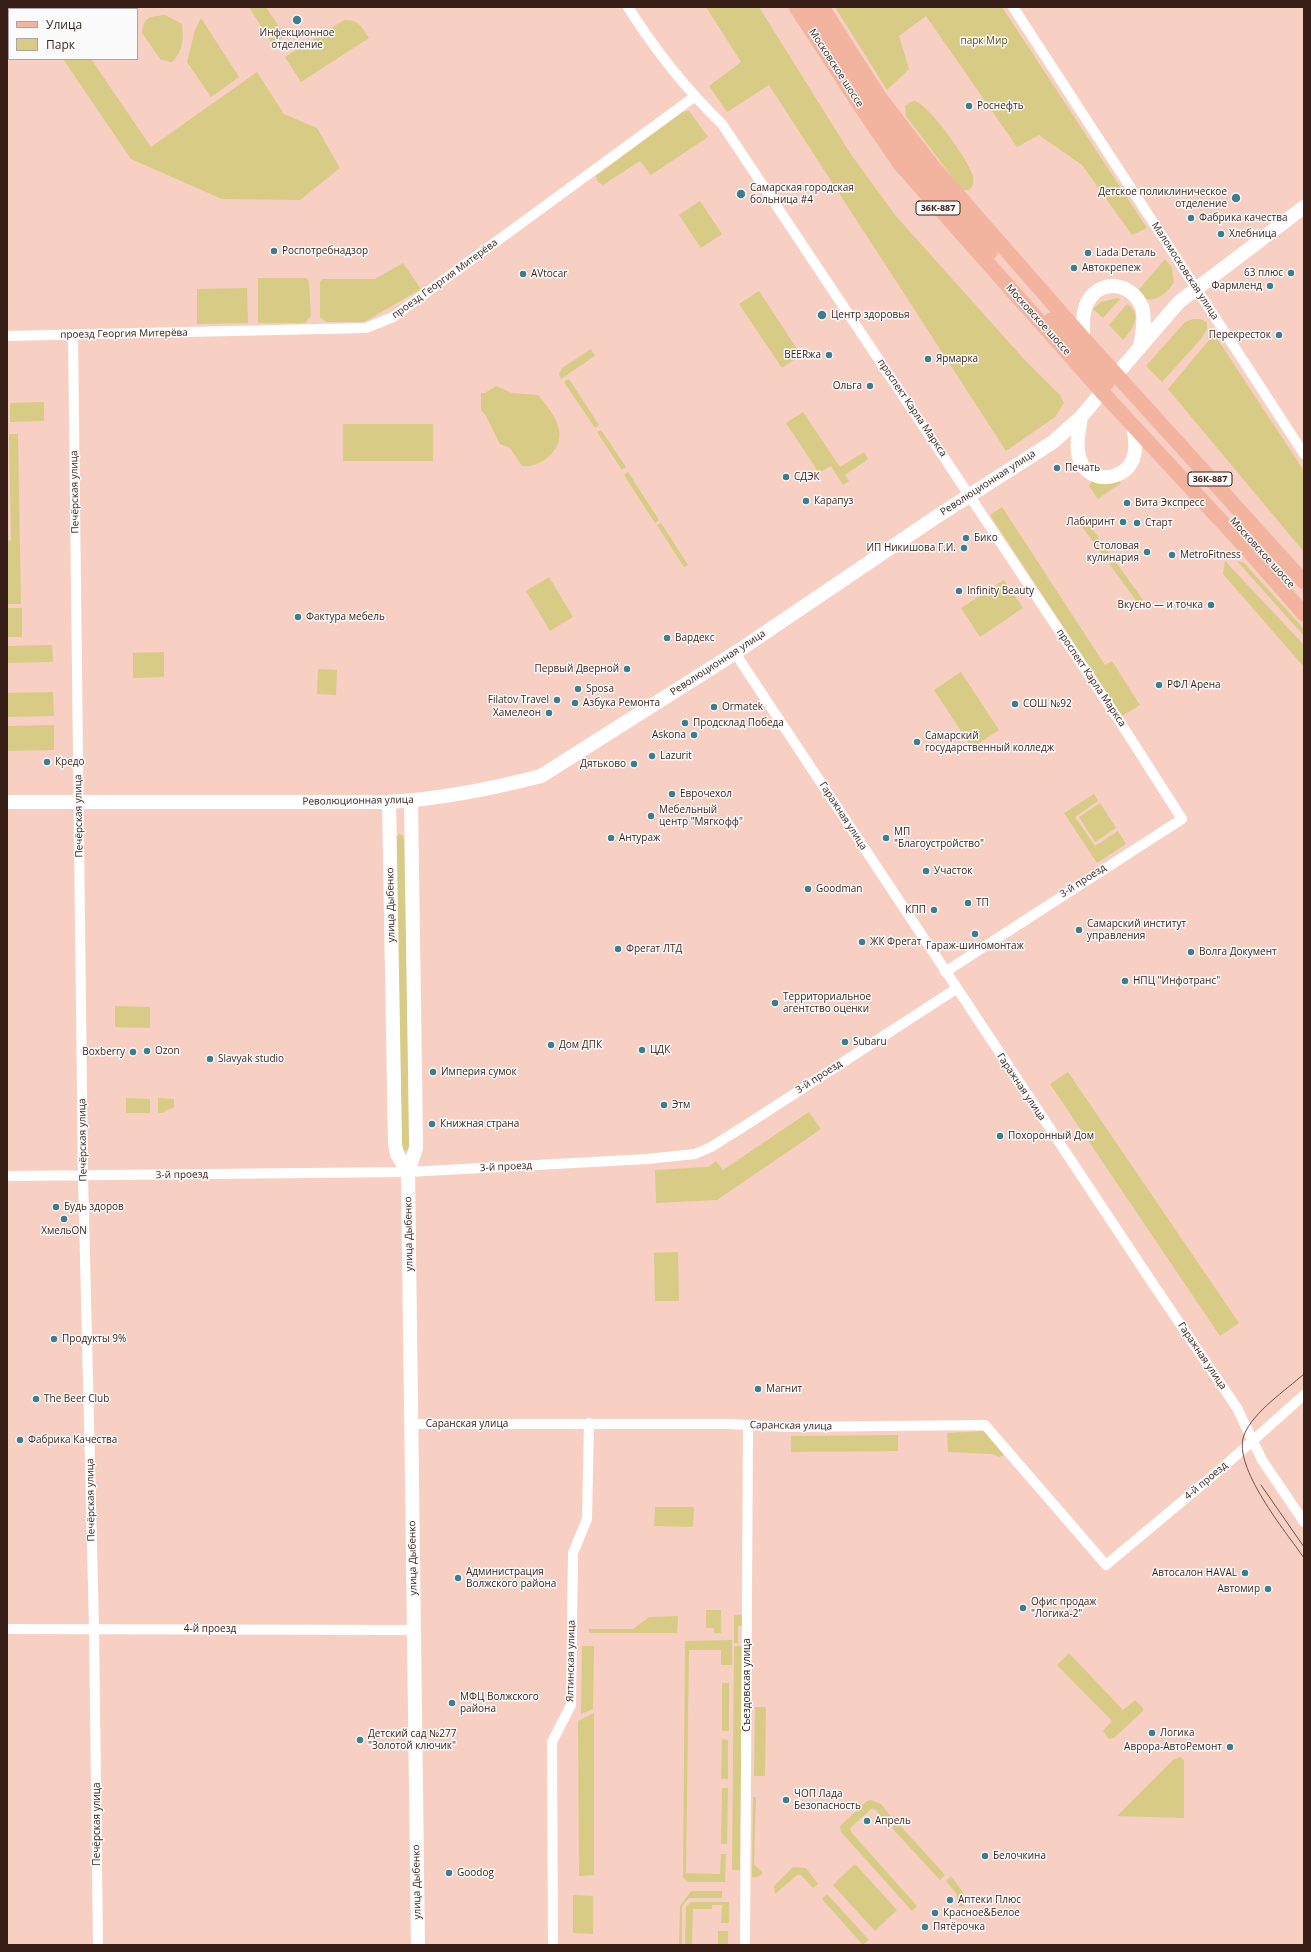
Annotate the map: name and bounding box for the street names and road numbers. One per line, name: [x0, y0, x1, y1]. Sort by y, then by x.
street label: Московское шоссе: [806, 27, 866, 109]
road number: 36К-887: [916, 201, 960, 215]
street label: Маломосковская улица: [1149, 220, 1221, 322]
street label: проезд Георгия Митерёва: [390, 237, 500, 321]
street label: Московское шоссе: [1003, 282, 1073, 358]
street label: проезд Георгия Митерёва: [60, 327, 188, 341]
street label: проспект Карла Маркса: [875, 357, 949, 459]
street label: Революционная улица: [938, 448, 1038, 518]
street label: Печёрская улица: [68, 450, 82, 534]
road number: 36К-887: [1188, 472, 1232, 486]
street label: Московское шоссе: [1227, 515, 1297, 591]
street label: проспект Карла Маркса: [1054, 627, 1128, 729]
street label: Революционная улица: [668, 628, 768, 698]
street label: Печёрская улица: [72, 774, 86, 858]
street label: Гаражная улица: [817, 780, 869, 852]
street label: Революционная улица: [302, 794, 414, 808]
street label: 3-й проезд: [1058, 862, 1108, 900]
street label: улица Дыбенко: [384, 867, 398, 943]
street label: Гаражная улица: [994, 1051, 1048, 1123]
street label: 3-й проезд: [794, 1058, 844, 1096]
street label: Печёрская улица: [76, 1098, 90, 1182]
street label: 3-й проезд: [480, 1160, 532, 1174]
street label: 3-й проезд: [156, 1169, 208, 1181]
street label: улица Дыбенко: [402, 1196, 416, 1272]
street label: Гаражная улица: [1175, 1320, 1229, 1392]
street label: Саранская улица: [426, 1418, 508, 1430]
street label: Саранская улица: [750, 1419, 832, 1433]
street label: Печёрская улица: [84, 1458, 98, 1542]
street label: 4-й проезд: [1182, 1460, 1230, 1502]
street label: улица Дыбенко: [406, 1520, 420, 1596]
street label: Ялтинская улица: [564, 1620, 578, 1702]
street label: 4-й проезд: [184, 1623, 236, 1635]
street label: Съездовская улица: [741, 1638, 753, 1732]
street label: Печёрская улица: [91, 1782, 103, 1866]
street label: улица Дыбенко: [410, 1844, 424, 1920]

